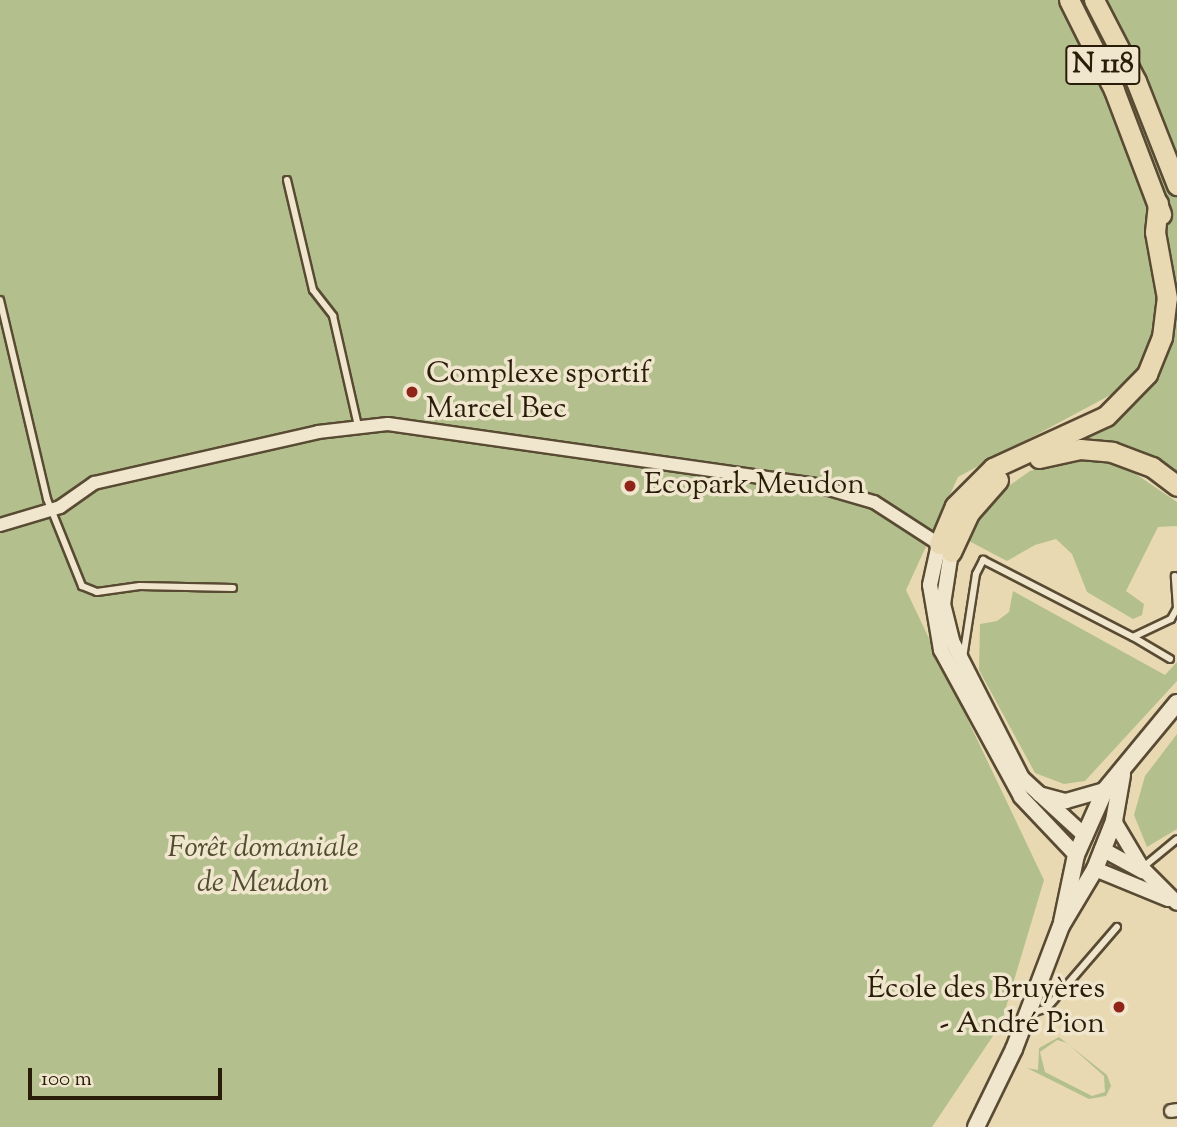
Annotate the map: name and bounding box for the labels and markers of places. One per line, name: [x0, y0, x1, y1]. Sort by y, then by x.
place label: Complexe sportif Marcel Bec: [426, 357, 650, 428]
marker: Complexe sportif Marcel Bec: [404, 384, 420, 400]
place label: Ecopark Meudon: [644, 468, 865, 504]
marker: Ecopark Meudon: [622, 478, 638, 494]
place label: École des Bruyères - André Pion: [867, 972, 1105, 1042]
marker: École des Bruyères - André Pion: [1111, 999, 1127, 1015]

